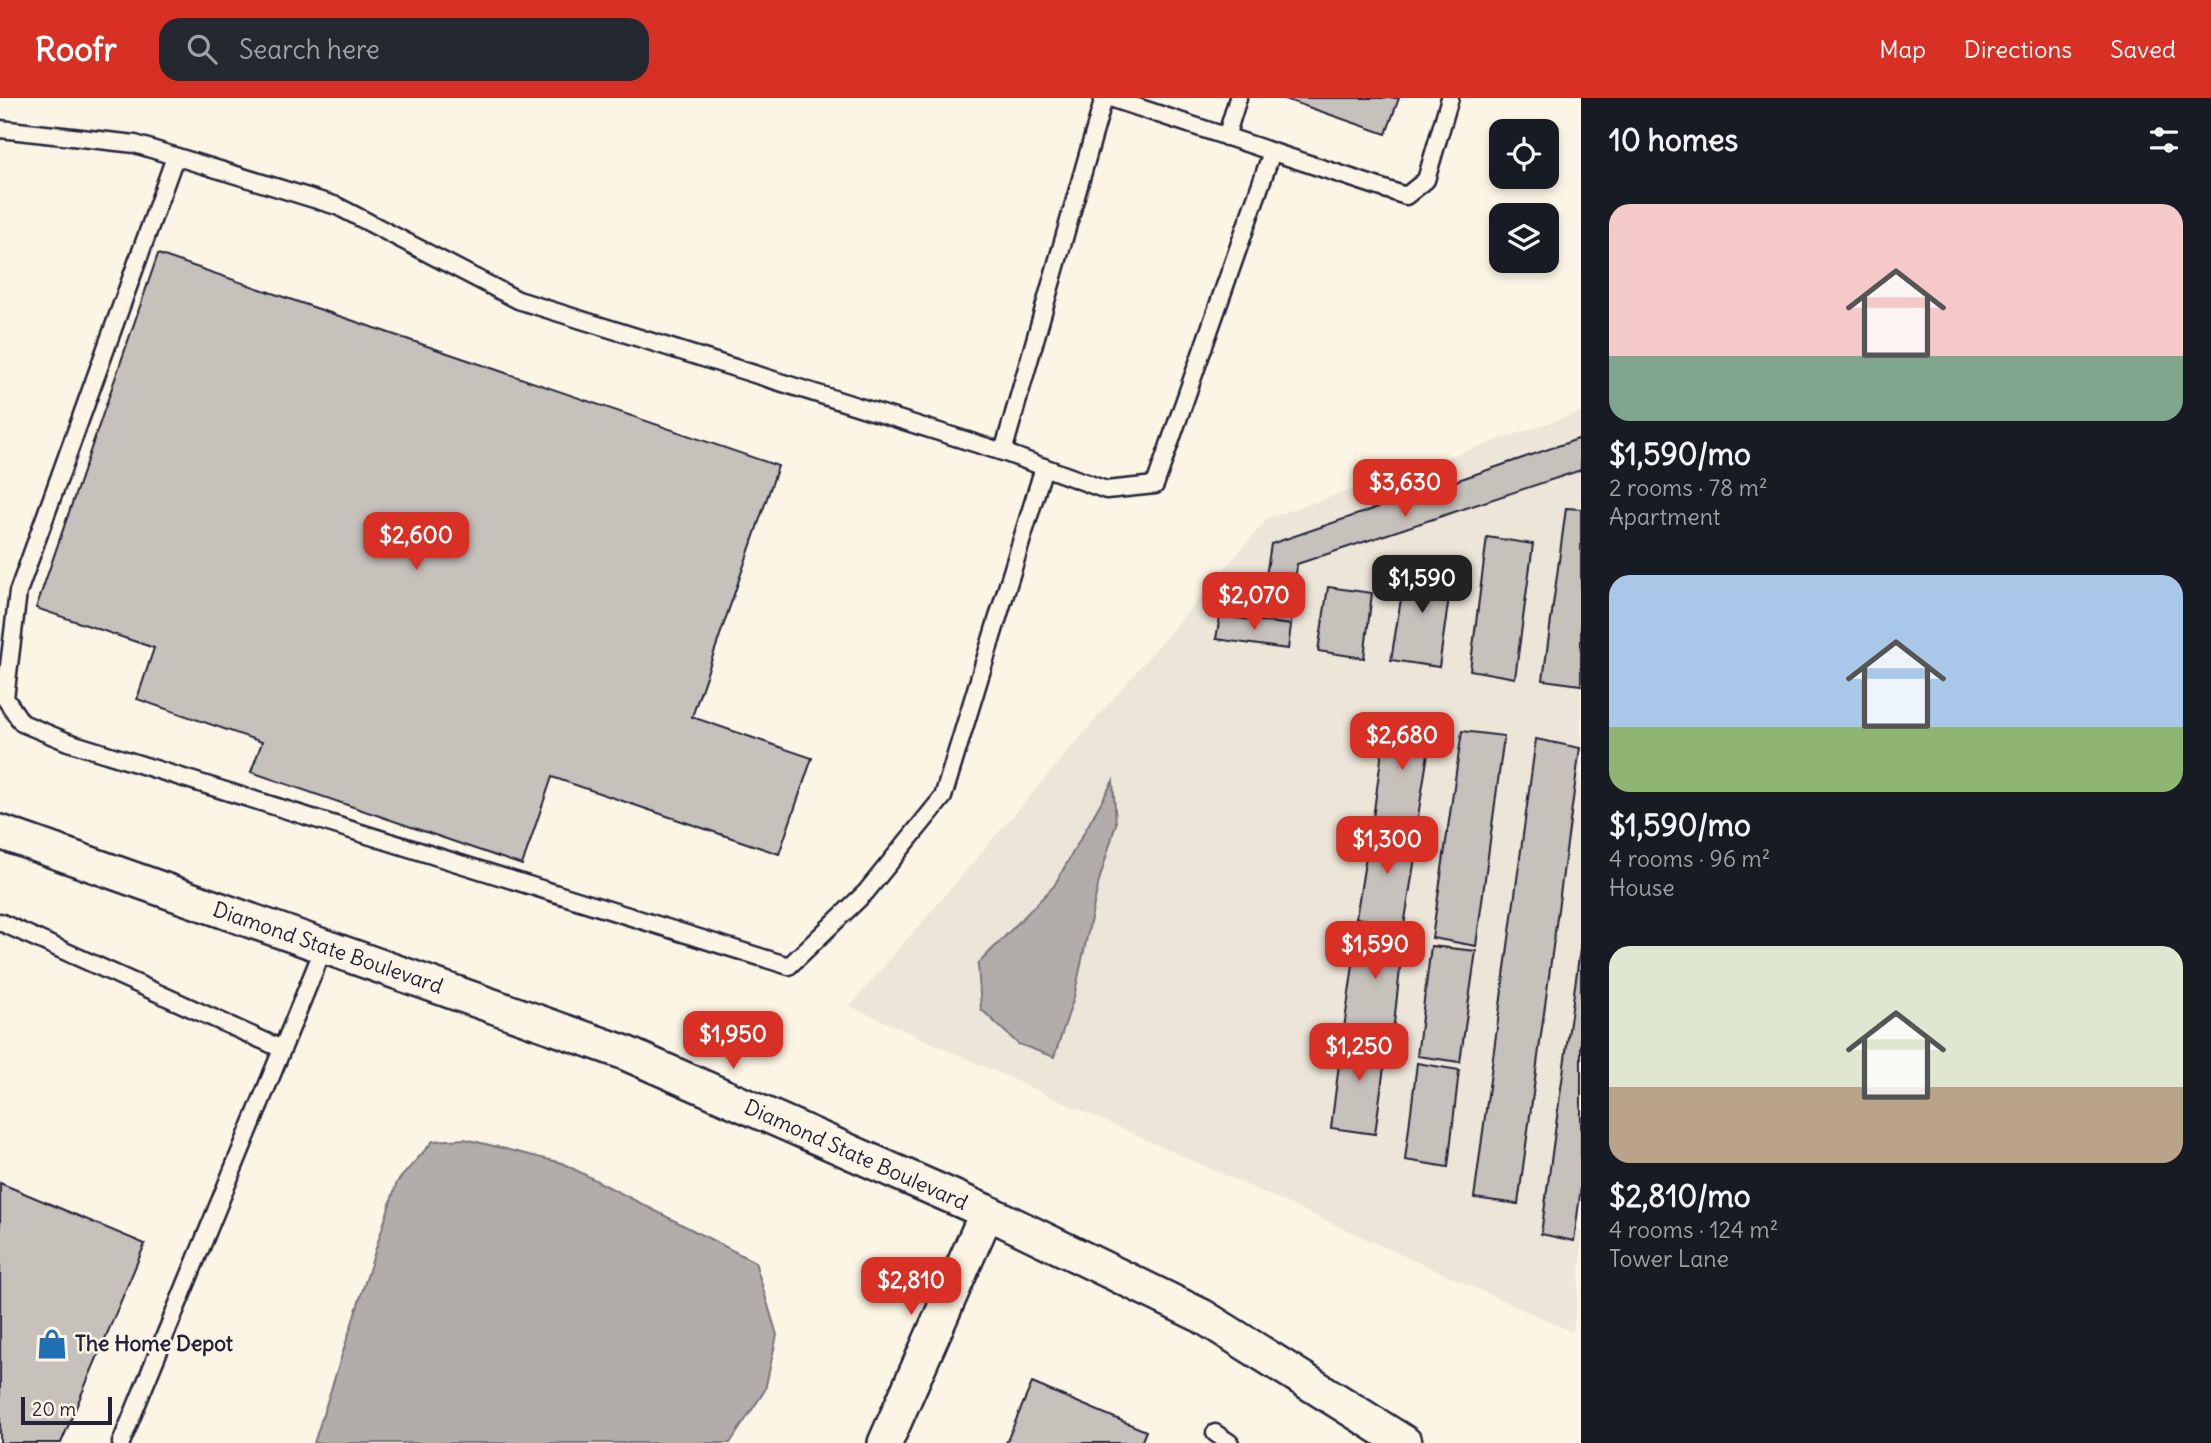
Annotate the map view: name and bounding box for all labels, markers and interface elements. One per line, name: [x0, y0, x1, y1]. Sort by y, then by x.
search box: [159, 18, 649, 81]
text: Roofr: [35, 28, 117, 70]
icon: search: [183, 30, 221, 68]
text: Search here: [239, 33, 380, 66]
text: Map: [1879, 34, 1926, 64]
text: Directions: [1964, 34, 2072, 64]
text: Saved: [2110, 34, 2176, 64]
map controls: [1489, 119, 1559, 273]
button: locate: [1489, 119, 1559, 189]
text: 10 homes: [1609, 121, 1738, 159]
icon: filters: [2145, 121, 2183, 159]
button: layers: [1489, 203, 1559, 273]
icon: home: [1833, 250, 1959, 376]
text: $1,590/mo: [1609, 435, 1751, 473]
pin: $3,630: [1348, 460, 1462, 519]
text: $3,630: [1369, 467, 1441, 496]
text: 2 rooms · 78 m²: [1609, 473, 1768, 502]
text: Apartment: [1609, 502, 1721, 531]
pin: $2,600: [359, 512, 473, 572]
text: $2,600: [379, 520, 453, 549]
pin: $1,590: [1365, 556, 1479, 615]
text: $1,590: [1388, 563, 1456, 592]
pin: $2,070: [1197, 573, 1311, 632]
text: $2,070: [1218, 580, 1290, 609]
icon: home: [1833, 621, 1959, 747]
pin: $2,680: [1345, 712, 1459, 772]
text: $2,680: [1366, 720, 1438, 749]
text: $1,590/mo: [1609, 806, 1751, 844]
pin: $1,300: [1330, 816, 1444, 876]
text: $1,300: [1352, 824, 1422, 853]
text: 4 rooms · 96 m²: [1609, 844, 1770, 873]
text: House: [1609, 873, 1675, 902]
street label: Diamond State Boulevard: [210, 895, 447, 1000]
pin: $1,590: [1318, 922, 1432, 981]
text: $1,590: [1341, 929, 1409, 958]
icon: home: [1833, 992, 1959, 1118]
pin: $1,950: [676, 1012, 790, 1071]
text: $1,950: [699, 1019, 767, 1048]
pin: $1,250: [1302, 1024, 1416, 1083]
text: $1,250: [1325, 1031, 1393, 1060]
street label: Diamond State Boulevard: [740, 1093, 972, 1216]
text: $2,810/mo: [1609, 1177, 1751, 1215]
text: 4 rooms · 124 m²: [1609, 1215, 1778, 1244]
text: Tower Lane: [1609, 1244, 1729, 1273]
pin: $2,810: [854, 1258, 968, 1317]
text: $2,810: [877, 1265, 945, 1294]
shop icon: The Home Depot: [35, 1327, 69, 1361]
place label: The Home Depot: [75, 1330, 234, 1357]
scale bar: [21, 1394, 112, 1426]
text: 20 m: [32, 1397, 76, 1421]

